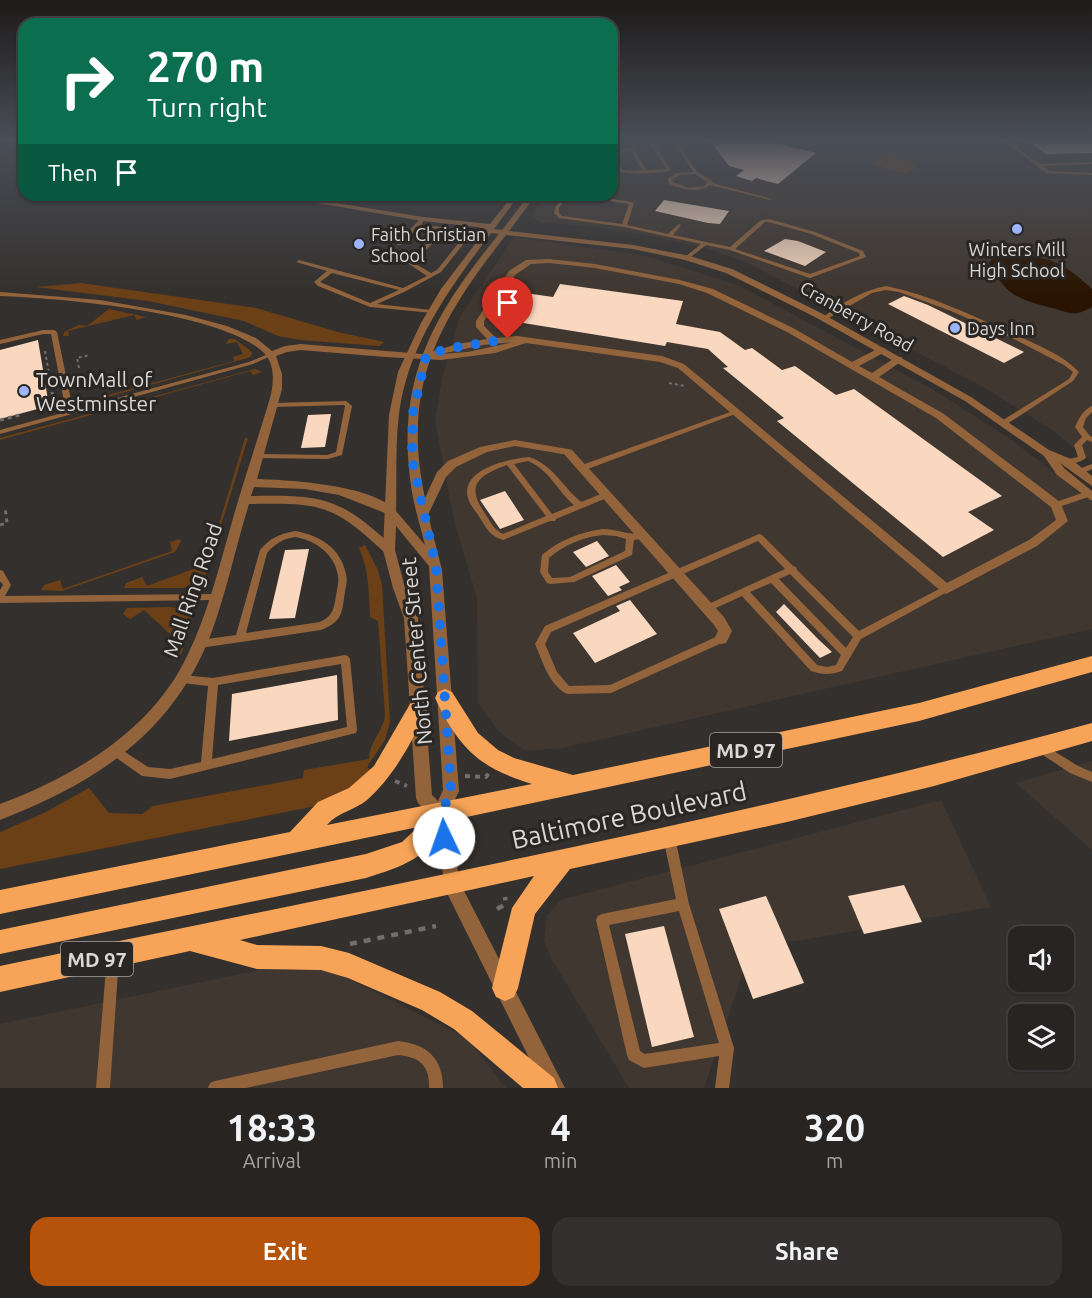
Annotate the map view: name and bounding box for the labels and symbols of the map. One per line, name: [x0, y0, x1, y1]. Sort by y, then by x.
marker: Winters Mill High School: [1010, 222, 1024, 236]
place label: Faith Christian School: [371, 224, 486, 265]
marker: Faith Christian School: [352, 237, 366, 251]
place label: Winters Mill High School: [969, 239, 1066, 280]
pin: [482, 277, 533, 339]
street label: Cranberry Road: [797, 277, 917, 355]
place label: Days Inn: [967, 318, 1035, 338]
marker: Days Inn: [948, 321, 962, 335]
place label: TownMall of Westminster: [36, 367, 156, 415]
marker: TownMall of Westminster: [17, 384, 31, 398]
street label: Mall Ring Road: [158, 520, 226, 660]
street label: North Center Street: [396, 556, 436, 746]
road number: MD 97: [710, 733, 782, 767]
street label: Baltimore Boulevard: [509, 776, 749, 854]
position arrow: [412, 806, 476, 870]
road number: MD 97: [61, 942, 133, 976]

